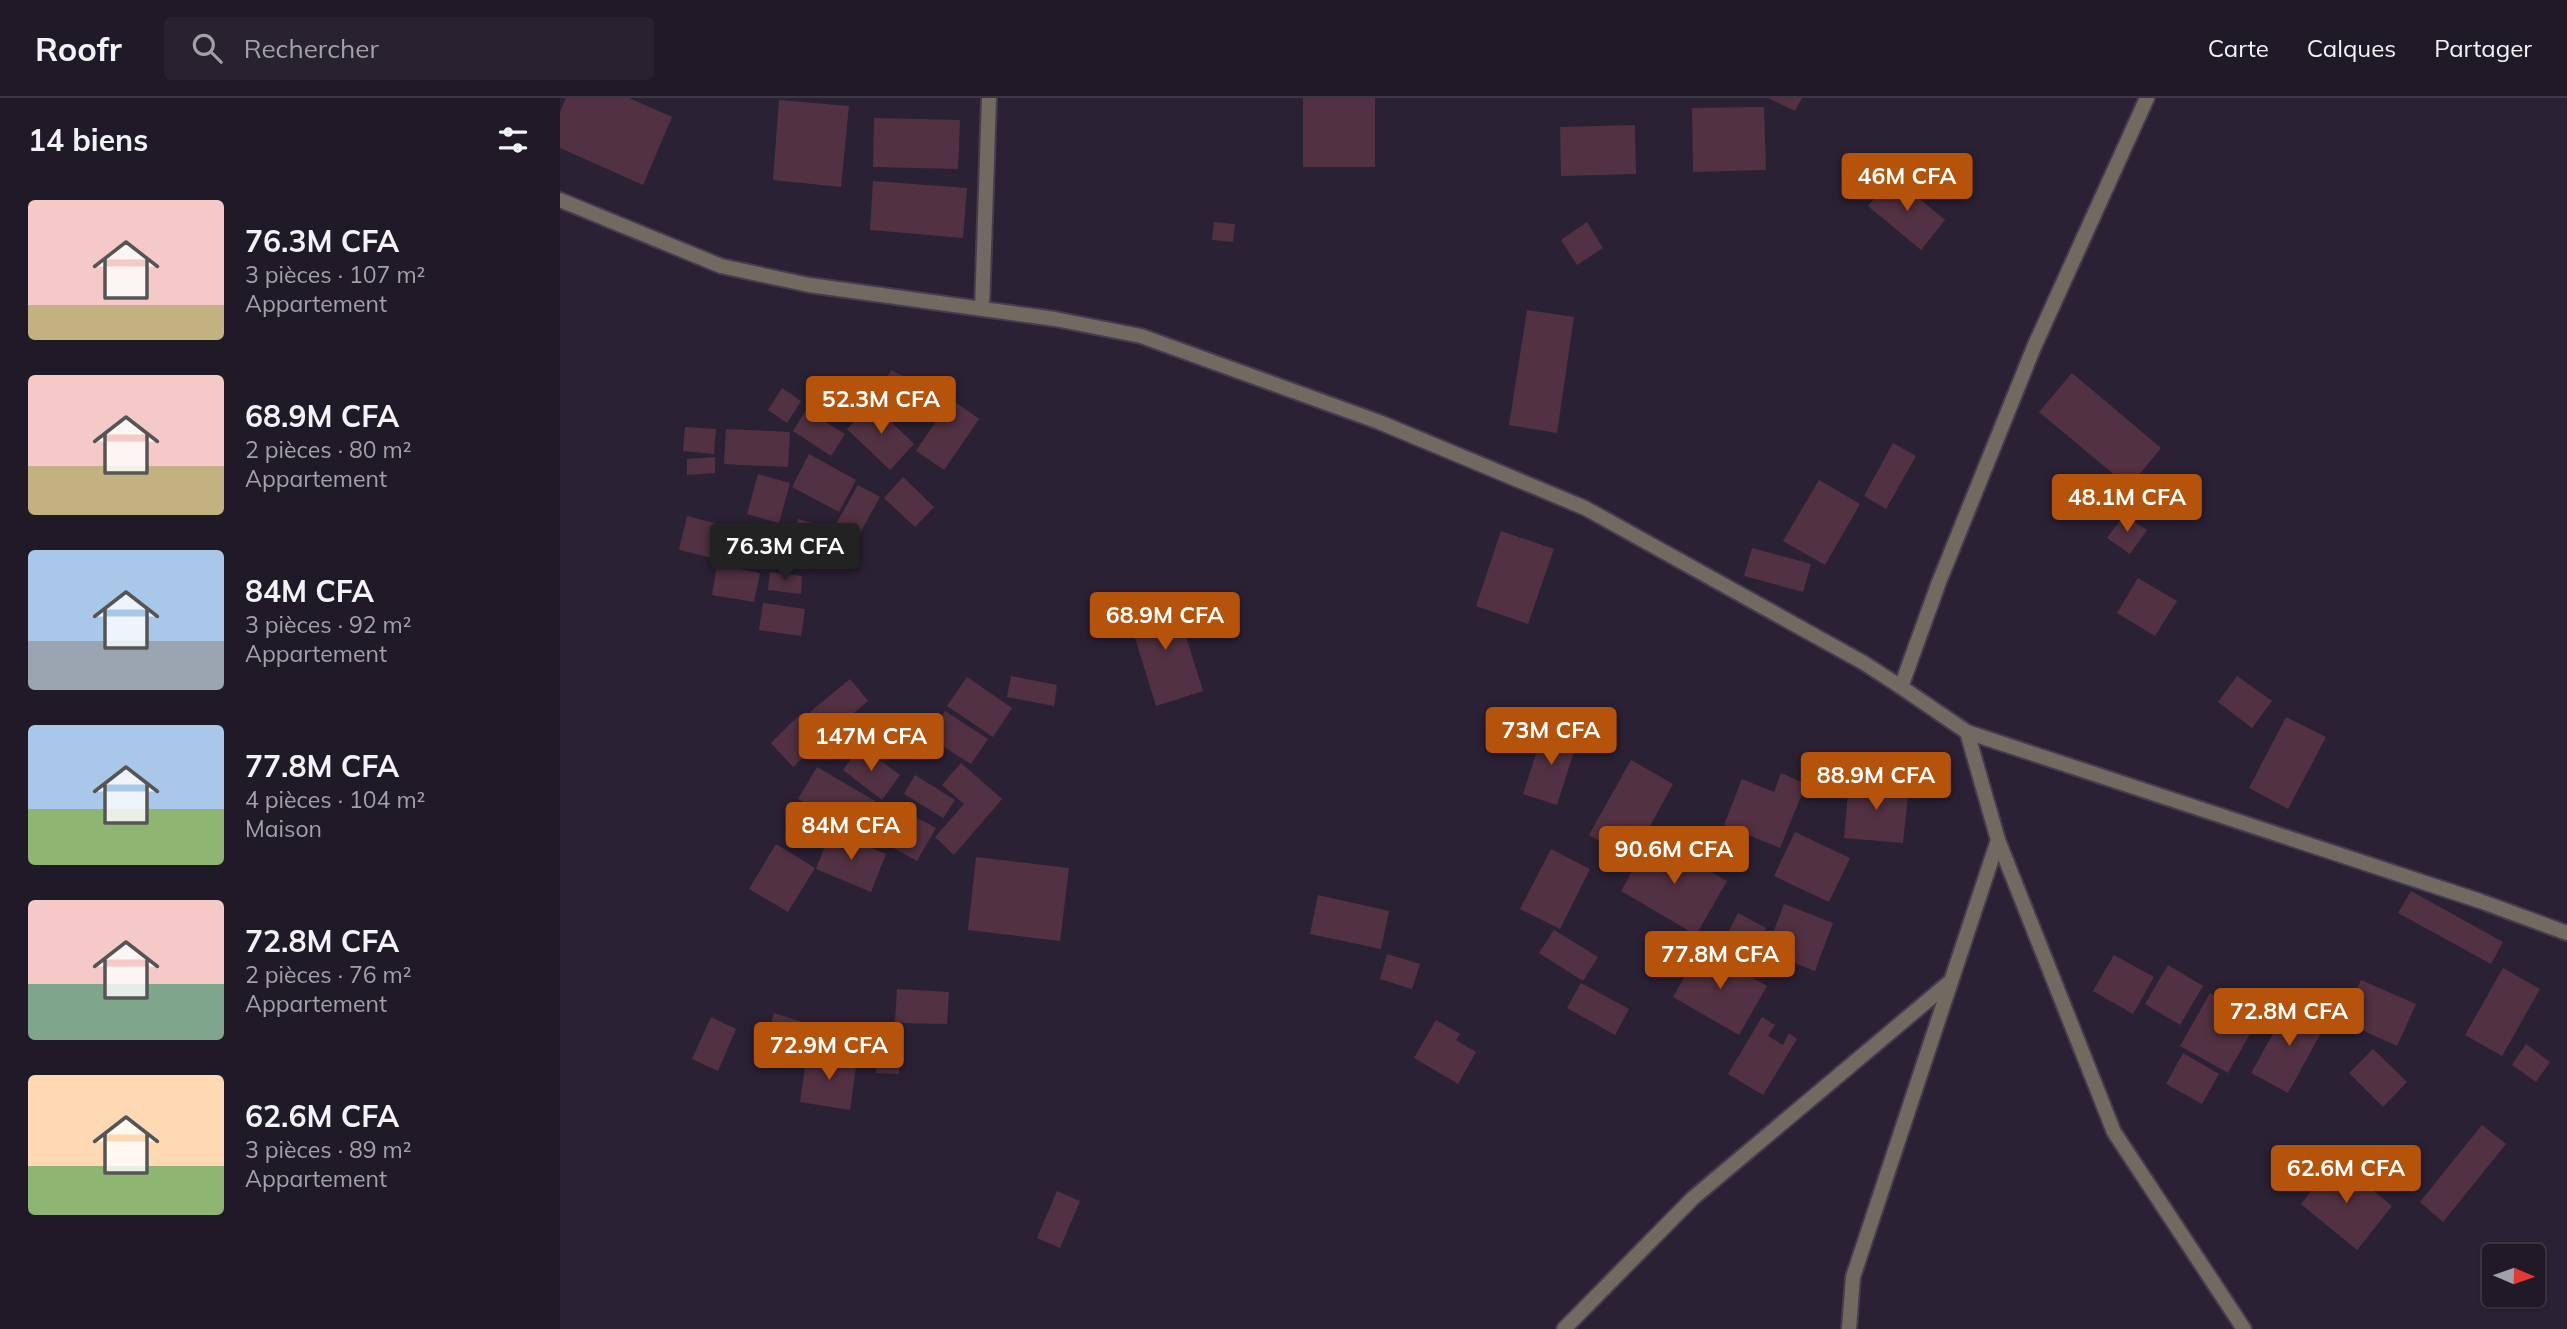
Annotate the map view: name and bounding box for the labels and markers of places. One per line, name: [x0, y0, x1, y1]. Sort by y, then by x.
pin: 46M CFA: [1842, 153, 1972, 213]
pin: 52.3M CFA: [801, 376, 961, 436]
pin: 48.1M CFA: [2047, 474, 2207, 534]
pin: 76.3M CFA: [705, 524, 865, 583]
pin: 68.9M CFA: [1085, 592, 1245, 652]
pin: 73M CFA: [1486, 708, 1616, 767]
pin: 147M CFA: [799, 714, 943, 773]
pin: 88.9M CFA: [1796, 752, 1956, 812]
pin: 84M CFA: [786, 802, 916, 862]
pin: 90.6M CFA: [1594, 826, 1754, 886]
pin: 77.8M CFA: [1640, 932, 1800, 991]
pin: 72.8M CFA: [2209, 988, 2369, 1048]
pin: 72.9M CFA: [749, 1023, 909, 1082]
pin: 62.6M CFA: [2266, 1146, 2426, 1205]

